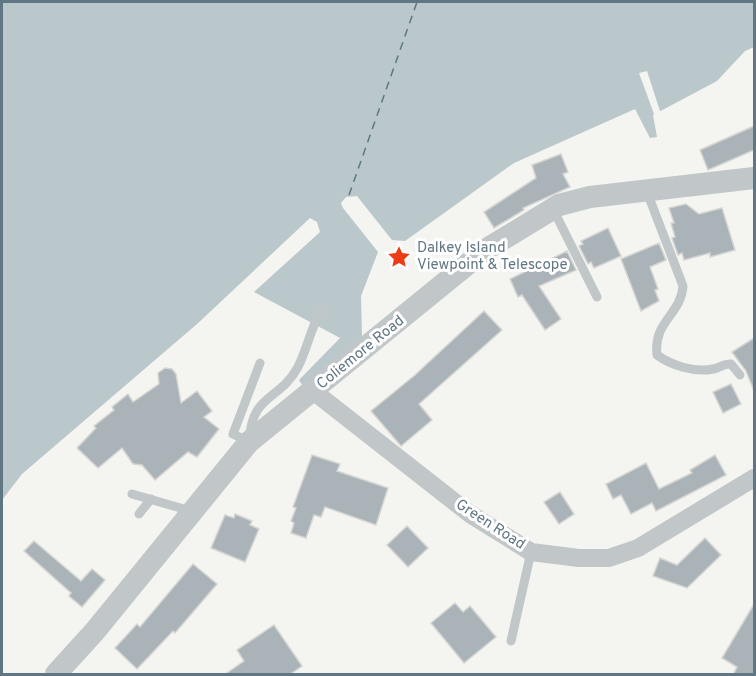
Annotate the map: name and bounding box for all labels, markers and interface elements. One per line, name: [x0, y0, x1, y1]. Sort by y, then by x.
place label: Dalkey Island Viewpoint & Telescope: [417, 239, 568, 275]
place icon: Dalkey Island Viewpoint & Telescope: [386, 244, 412, 270]
street label: Coliemore Road: [313, 312, 409, 394]
street label: Green Road: [452, 496, 528, 554]

